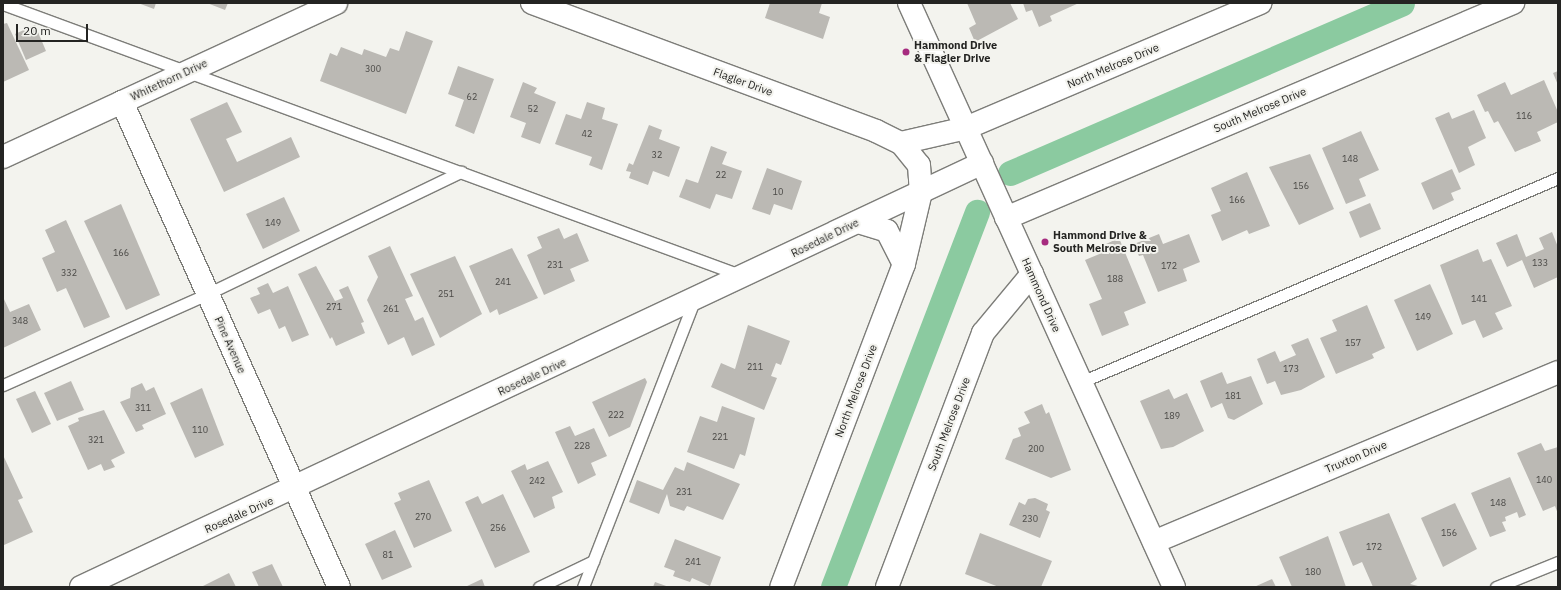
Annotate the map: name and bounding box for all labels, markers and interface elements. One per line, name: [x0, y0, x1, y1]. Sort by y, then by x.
scale bar: [18, 16, 90, 42]
text: 20 m: [23, 23, 51, 38]
place label: Hammond Drive & Flagler Drive: [914, 39, 997, 65]
street label: North Melrose Drive: [1065, 41, 1161, 91]
marker: Hammond Drive & Flagler Drive: [901, 47, 911, 57]
street label: Whitethorn Drive: [128, 56, 210, 104]
house number: 300: [365, 64, 381, 74]
street label: Flagler Drive: [712, 65, 774, 99]
street label: South Melrose Drive: [1212, 85, 1308, 135]
house number: 62: [467, 92, 477, 102]
house number: 52: [528, 104, 538, 114]
house number: 116: [1516, 111, 1532, 121]
house number: 42: [582, 129, 592, 139]
house number: 32: [652, 150, 662, 160]
house number: 148: [1342, 154, 1358, 164]
house number: 22: [716, 170, 726, 180]
house number: 156: [1293, 181, 1309, 191]
house number: 10: [773, 187, 783, 197]
house number: 166: [1229, 195, 1245, 205]
street label: Rosedale Drive: [789, 216, 861, 260]
house number: 149: [265, 218, 281, 228]
place label: Hammond Drive & South Melrose Drive: [1053, 229, 1157, 255]
marker: Hammond Drive & South Melrose Drive: [1040, 237, 1050, 247]
house number: 166: [113, 248, 129, 258]
street label: Hammond Drive: [1019, 256, 1063, 334]
house number: 133: [1532, 258, 1548, 268]
house number: 231: [547, 260, 563, 270]
house number: 172: [1161, 261, 1177, 271]
house number: 332: [61, 268, 77, 278]
house number: 188: [1107, 274, 1123, 284]
house number: 241: [495, 277, 511, 287]
house number: 251: [438, 289, 454, 299]
house number: 141: [1471, 294, 1487, 304]
house number: 271: [326, 302, 342, 312]
house number: 261: [383, 304, 399, 314]
house number: 149: [1415, 312, 1431, 322]
street label: Pine Avenue: [212, 314, 248, 376]
house number: 348: [12, 316, 28, 326]
house number: 157: [1345, 338, 1361, 348]
street label: North Melrose Drive: [832, 343, 880, 439]
street label: Rosedale Drive: [496, 355, 568, 399]
house number: 211: [747, 362, 763, 372]
house number: 173: [1283, 364, 1299, 374]
street label: South Melrose Drive: [925, 375, 973, 473]
house number: 181: [1225, 391, 1241, 401]
house number: 311: [135, 403, 151, 413]
house number: 222: [608, 410, 624, 420]
house number: 189: [1164, 411, 1180, 421]
house number: 110: [192, 425, 208, 435]
house number: 221: [712, 432, 728, 442]
house number: 321: [88, 435, 104, 445]
street label: Truxton Drive: [1323, 438, 1389, 476]
house number: 228: [574, 441, 590, 451]
house number: 200: [1028, 444, 1044, 454]
house number: 140: [1536, 475, 1552, 485]
house number: 242: [529, 476, 545, 486]
house number: 231: [676, 487, 692, 497]
street label: Rosedale Drive: [203, 494, 275, 536]
house number: 148: [1490, 498, 1506, 508]
house number: 270: [415, 512, 431, 522]
house number: 230: [1022, 514, 1038, 524]
house number: 256: [490, 523, 506, 533]
house number: 156: [1441, 528, 1457, 538]
house number: 172: [1366, 542, 1382, 552]
house number: 81: [383, 550, 393, 560]
house number: 241: [685, 557, 701, 567]
house number: 180: [1305, 567, 1321, 577]

